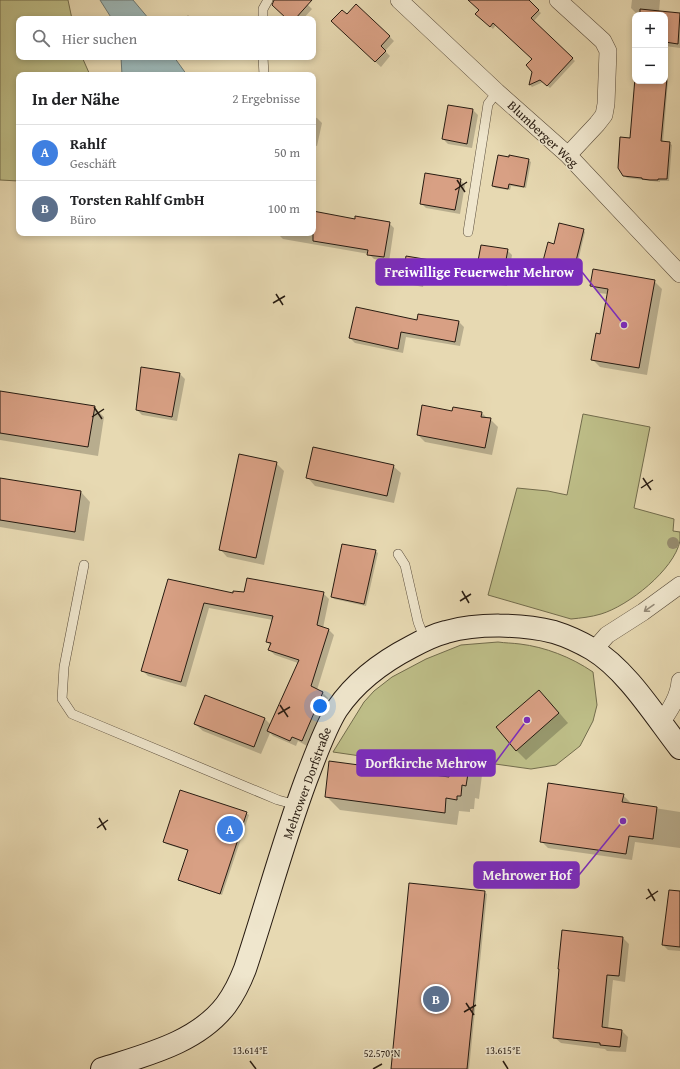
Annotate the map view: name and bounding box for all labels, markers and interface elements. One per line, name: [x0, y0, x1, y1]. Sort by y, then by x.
map controls: [632, 12, 668, 84]
button: +: [632, 12, 668, 48]
search box: [16, 16, 316, 60]
icon: search: [30, 27, 52, 49]
text: Hier suchen: [62, 28, 137, 49]
button: −: [632, 48, 668, 84]
text: In der Nähe: [32, 86, 120, 111]
text: 2 Ergebnisse: [232, 89, 300, 108]
street label: Blumberger Weg: [503, 96, 583, 172]
text: Rahlf: [70, 133, 106, 154]
text: A: [41, 143, 49, 162]
text: 50 m: [274, 143, 300, 162]
text: Geschäft: [70, 154, 117, 173]
text: Torsten Rahlf GmbH: [70, 189, 204, 210]
text: B: [41, 199, 49, 218]
text: 100 m: [268, 199, 300, 218]
text: Büro: [70, 210, 96, 229]
callout: Freiwillige Feuerwehr Mehrow: [376, 259, 582, 285]
text: Freiwillige Feuerwehr Mehrow: [384, 262, 575, 282]
one-way arrow: [644, 604, 655, 612]
your location: [310, 696, 330, 716]
street label: Mehrower Dorfstraße: [278, 724, 336, 842]
callout: Dorfkirche Mehrow: [357, 750, 495, 776]
text: Dorfkirche Mehrow: [365, 753, 488, 773]
pin: A: [217, 814, 243, 844]
callout: Mehrower Hof: [474, 862, 579, 888]
text: Mehrower Hof: [483, 865, 574, 885]
pin: B: [423, 984, 449, 1014]
text: 13.614°E: [232, 1043, 268, 1058]
text: 13.615°E: [485, 1043, 521, 1058]
text: 52.570°N: [364, 1046, 401, 1061]

